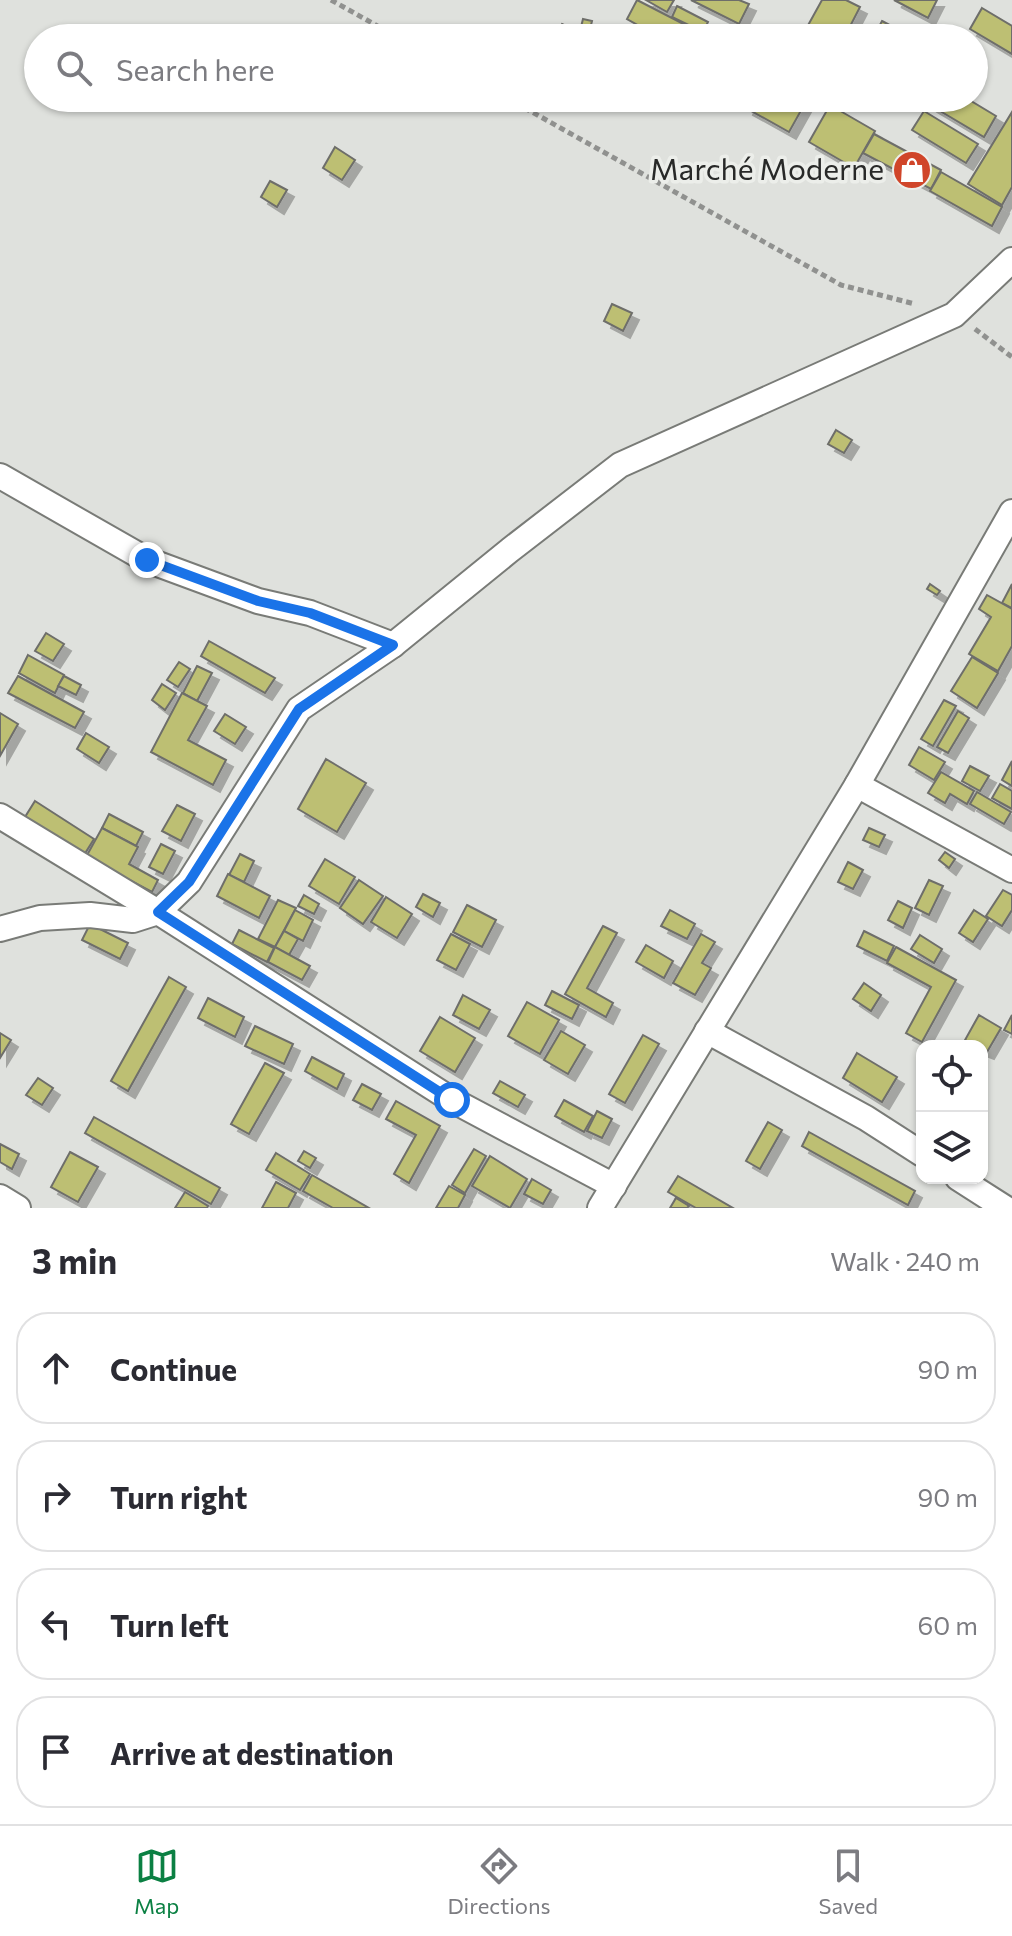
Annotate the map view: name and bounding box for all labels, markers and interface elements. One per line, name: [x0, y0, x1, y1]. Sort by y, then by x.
search box: [24, 24, 988, 112]
icon: search: [52, 46, 96, 90]
text: Search here: [116, 50, 275, 87]
place label: Marché Moderne: [650, 149, 884, 186]
shop icon: Marché Moderne: [891, 149, 933, 191]
route end: [129, 542, 165, 578]
map controls: [916, 1040, 988, 1184]
button: locate: [916, 1040, 988, 1112]
route start: [434, 1082, 470, 1118]
button: layers: [916, 1112, 988, 1184]
text: 3 min: [32, 1239, 117, 1281]
text: Walk · 240 m: [830, 1245, 980, 1276]
icon: ahead: [34, 1346, 78, 1390]
text: Continue: [110, 1350, 237, 1387]
text: 90 m: [918, 1353, 978, 1384]
icon: right: [34, 1474, 78, 1518]
text: Turn right: [110, 1478, 247, 1515]
text: 90 m: [918, 1481, 978, 1512]
icon: left: [34, 1602, 78, 1646]
text: Turn left: [110, 1606, 229, 1643]
text: 60 m: [918, 1609, 978, 1640]
icon: arrive: [34, 1730, 78, 1774]
text: Arrive at destination: [110, 1734, 394, 1771]
tab: Map: [134, 1844, 179, 1919]
tab: Directions: [447, 1844, 551, 1919]
tab: Saved: [819, 1844, 878, 1919]

